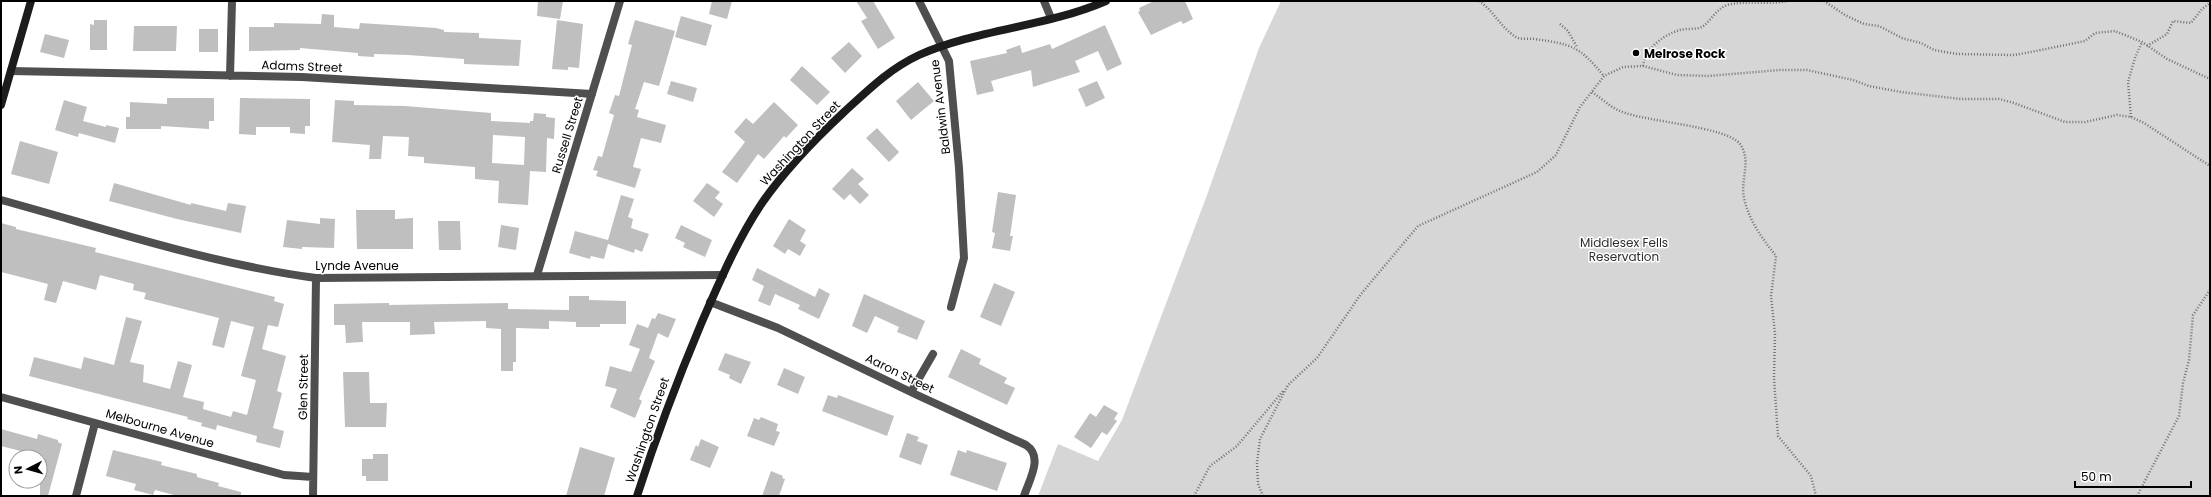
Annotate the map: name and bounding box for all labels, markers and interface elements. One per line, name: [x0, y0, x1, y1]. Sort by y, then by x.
place label: Melrose Rock: [1644, 45, 1726, 62]
marker: Melrose Rock: [1631, 48, 1641, 58]
street label: Adams Street: [261, 56, 343, 76]
street label: Baldwin Avenue: [926, 59, 954, 155]
street label: Russell Street: [547, 95, 587, 175]
street label: Washington Street: [756, 97, 844, 189]
park label: Middlesex Fells Reservation: [1580, 234, 1668, 265]
street label: Lynde Avenue: [315, 257, 399, 274]
street label: Aaron Street: [863, 349, 937, 397]
street label: Glen Street: [294, 354, 312, 420]
street label: Washington Street: [621, 375, 673, 485]
street label: Melbourne Avenue: [104, 404, 216, 452]
north arrow: [8, 449, 48, 489]
scale bar: [2075, 463, 2191, 489]
text: N: [10, 465, 26, 475]
text: 50 m: [2081, 468, 2112, 485]

